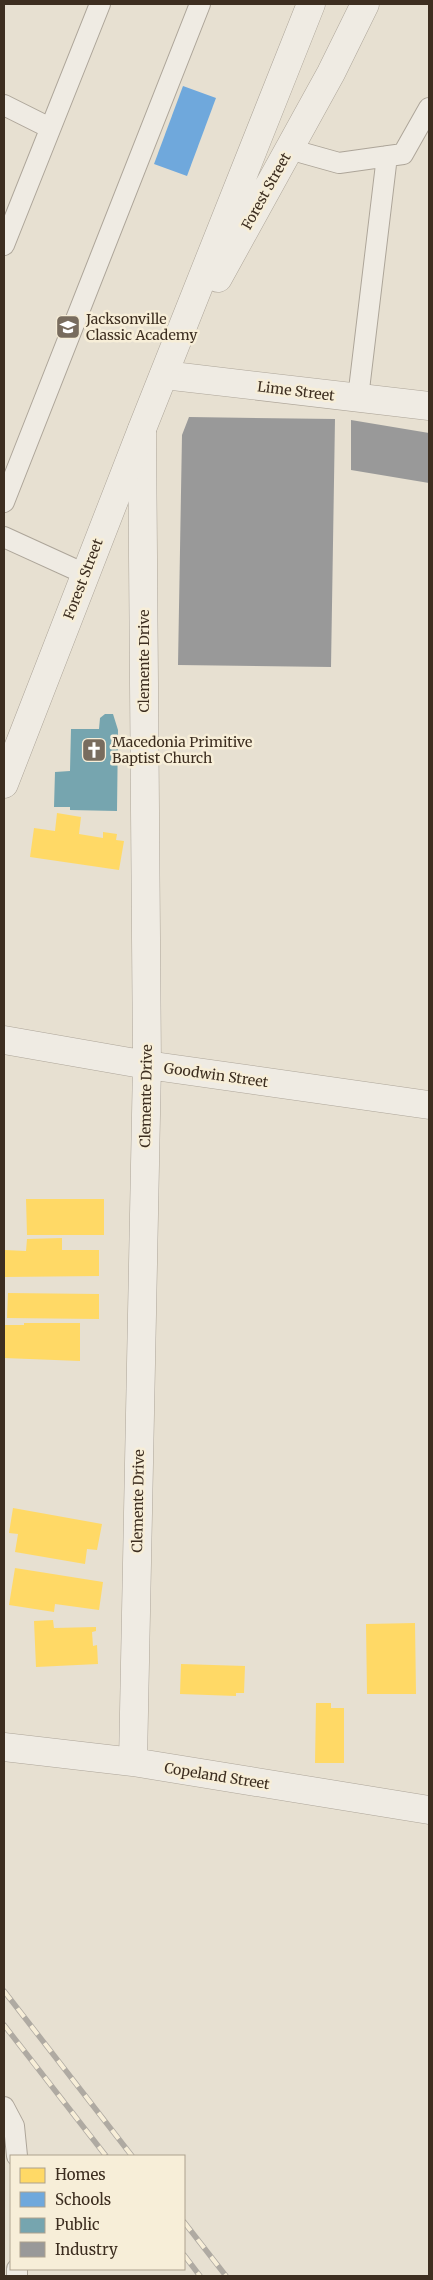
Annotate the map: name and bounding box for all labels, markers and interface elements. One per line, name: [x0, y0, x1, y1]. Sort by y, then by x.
street label: Forest Street: [237, 149, 295, 233]
place label: Jacksonville Classic Academy: [85, 310, 198, 344]
school or university icon: Jacksonville Classic Academy: [55, 314, 81, 340]
street label: Lime Street: [256, 377, 336, 405]
street label: Forest Street: [59, 536, 107, 622]
street label: Clemente Drive: [135, 609, 153, 713]
place label: Macedonia Primitive Baptist Church: [112, 733, 252, 767]
church icon: Macedonia Primitive Baptist Church: [81, 737, 107, 763]
street label: Clemente Drive: [136, 1044, 156, 1148]
street label: Goodwin Street: [163, 1059, 270, 1091]
street label: Clemente Drive: [128, 1449, 148, 1553]
street label: Copeland Street: [163, 1759, 271, 1793]
legend: [10, 2155, 185, 2270]
text: Homes: [55, 2165, 106, 2184]
text: Schools: [55, 2190, 111, 2209]
text: Public: [55, 2215, 100, 2234]
text: Industry: [55, 2240, 118, 2259]

